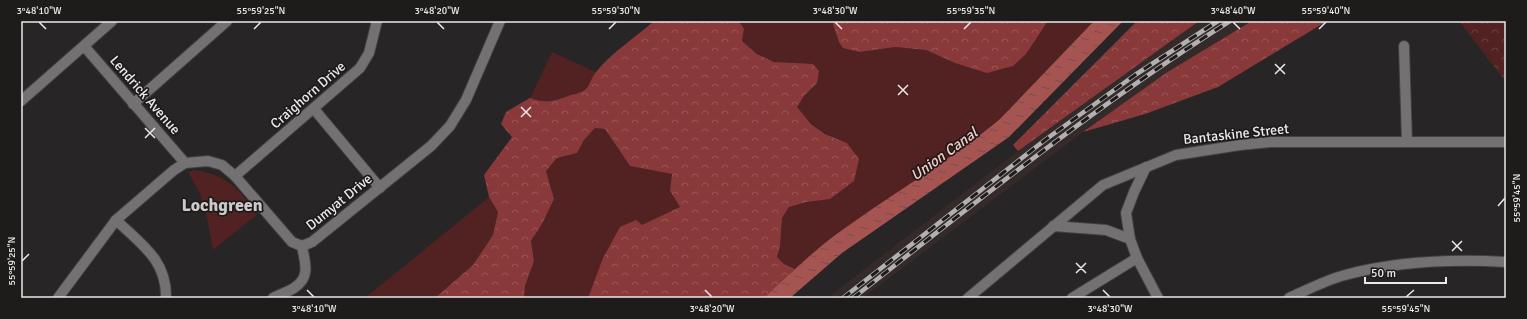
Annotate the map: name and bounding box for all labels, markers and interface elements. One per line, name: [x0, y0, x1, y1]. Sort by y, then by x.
text: 3°48'10"W: [16, 5, 62, 17]
text: 55°59'25"N: [237, 5, 285, 17]
text: 3°48'20"W: [414, 5, 460, 17]
text: 55°59'30"N: [592, 5, 640, 17]
text: 3°48'30"W: [812, 5, 858, 17]
text: 55°59'35"N: [947, 5, 995, 17]
text: 3°48'40"W: [1210, 5, 1256, 17]
text: 55°59'40"N: [1302, 5, 1350, 17]
street label: Lendrick Avenue: [106, 52, 184, 138]
street label: Craighorn Drive: [267, 58, 349, 132]
street label: Bantaskine Street: [1182, 120, 1290, 148]
water label: Union Canal: [907, 123, 982, 184]
street label: Dumyat Drive: [302, 170, 376, 234]
text: 55°59'45"N: [1511, 174, 1523, 222]
district label: Lochgreen: [181, 194, 263, 216]
text: 55°59'25"N: [6, 237, 18, 285]
scale bar: [1365, 259, 1446, 285]
text: 50 m: [1371, 266, 1396, 281]
text: 3°48'10"W: [291, 303, 337, 315]
text: 3°48'20"W: [689, 303, 735, 315]
text: 3°48'30"W: [1087, 303, 1133, 315]
text: 55°59'45"N: [1382, 303, 1430, 315]

